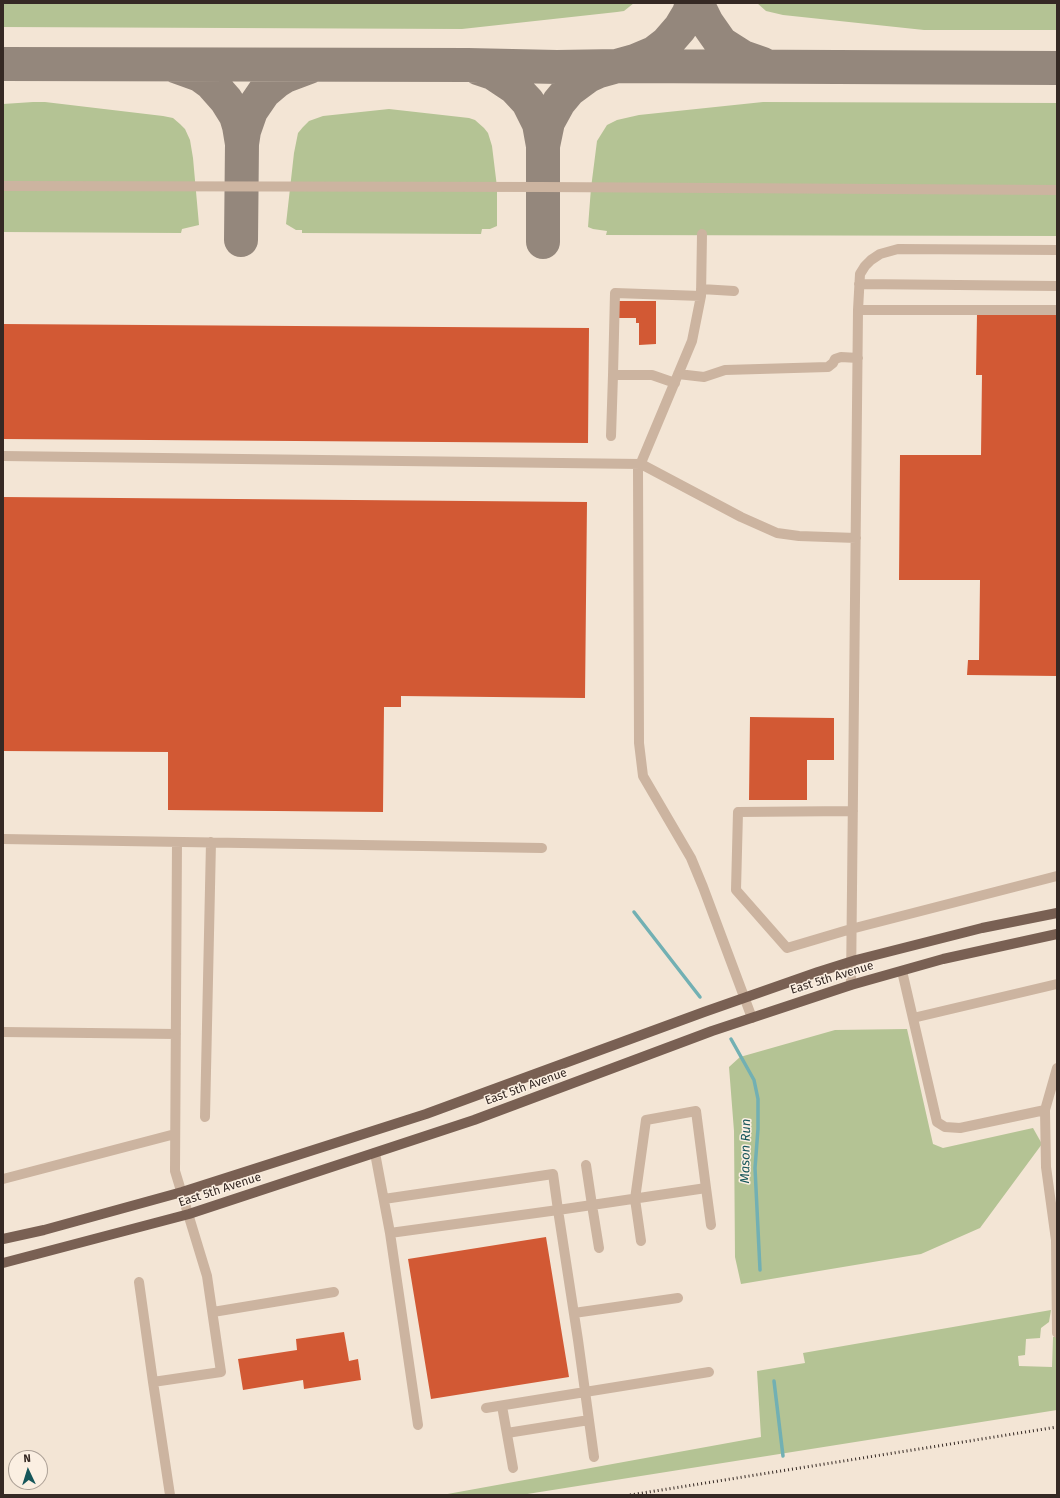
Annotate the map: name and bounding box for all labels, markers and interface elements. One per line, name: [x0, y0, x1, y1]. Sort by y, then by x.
street label: East 5th Avenue: [789, 959, 875, 997]
street label: East 5th Avenue: [483, 1066, 569, 1108]
water label: Mason Run: [738, 1119, 754, 1183]
street label: East 5th Avenue: [177, 1170, 263, 1210]
north arrow: [8, 1450, 48, 1490]
text: N: [23, 1452, 31, 1465]

